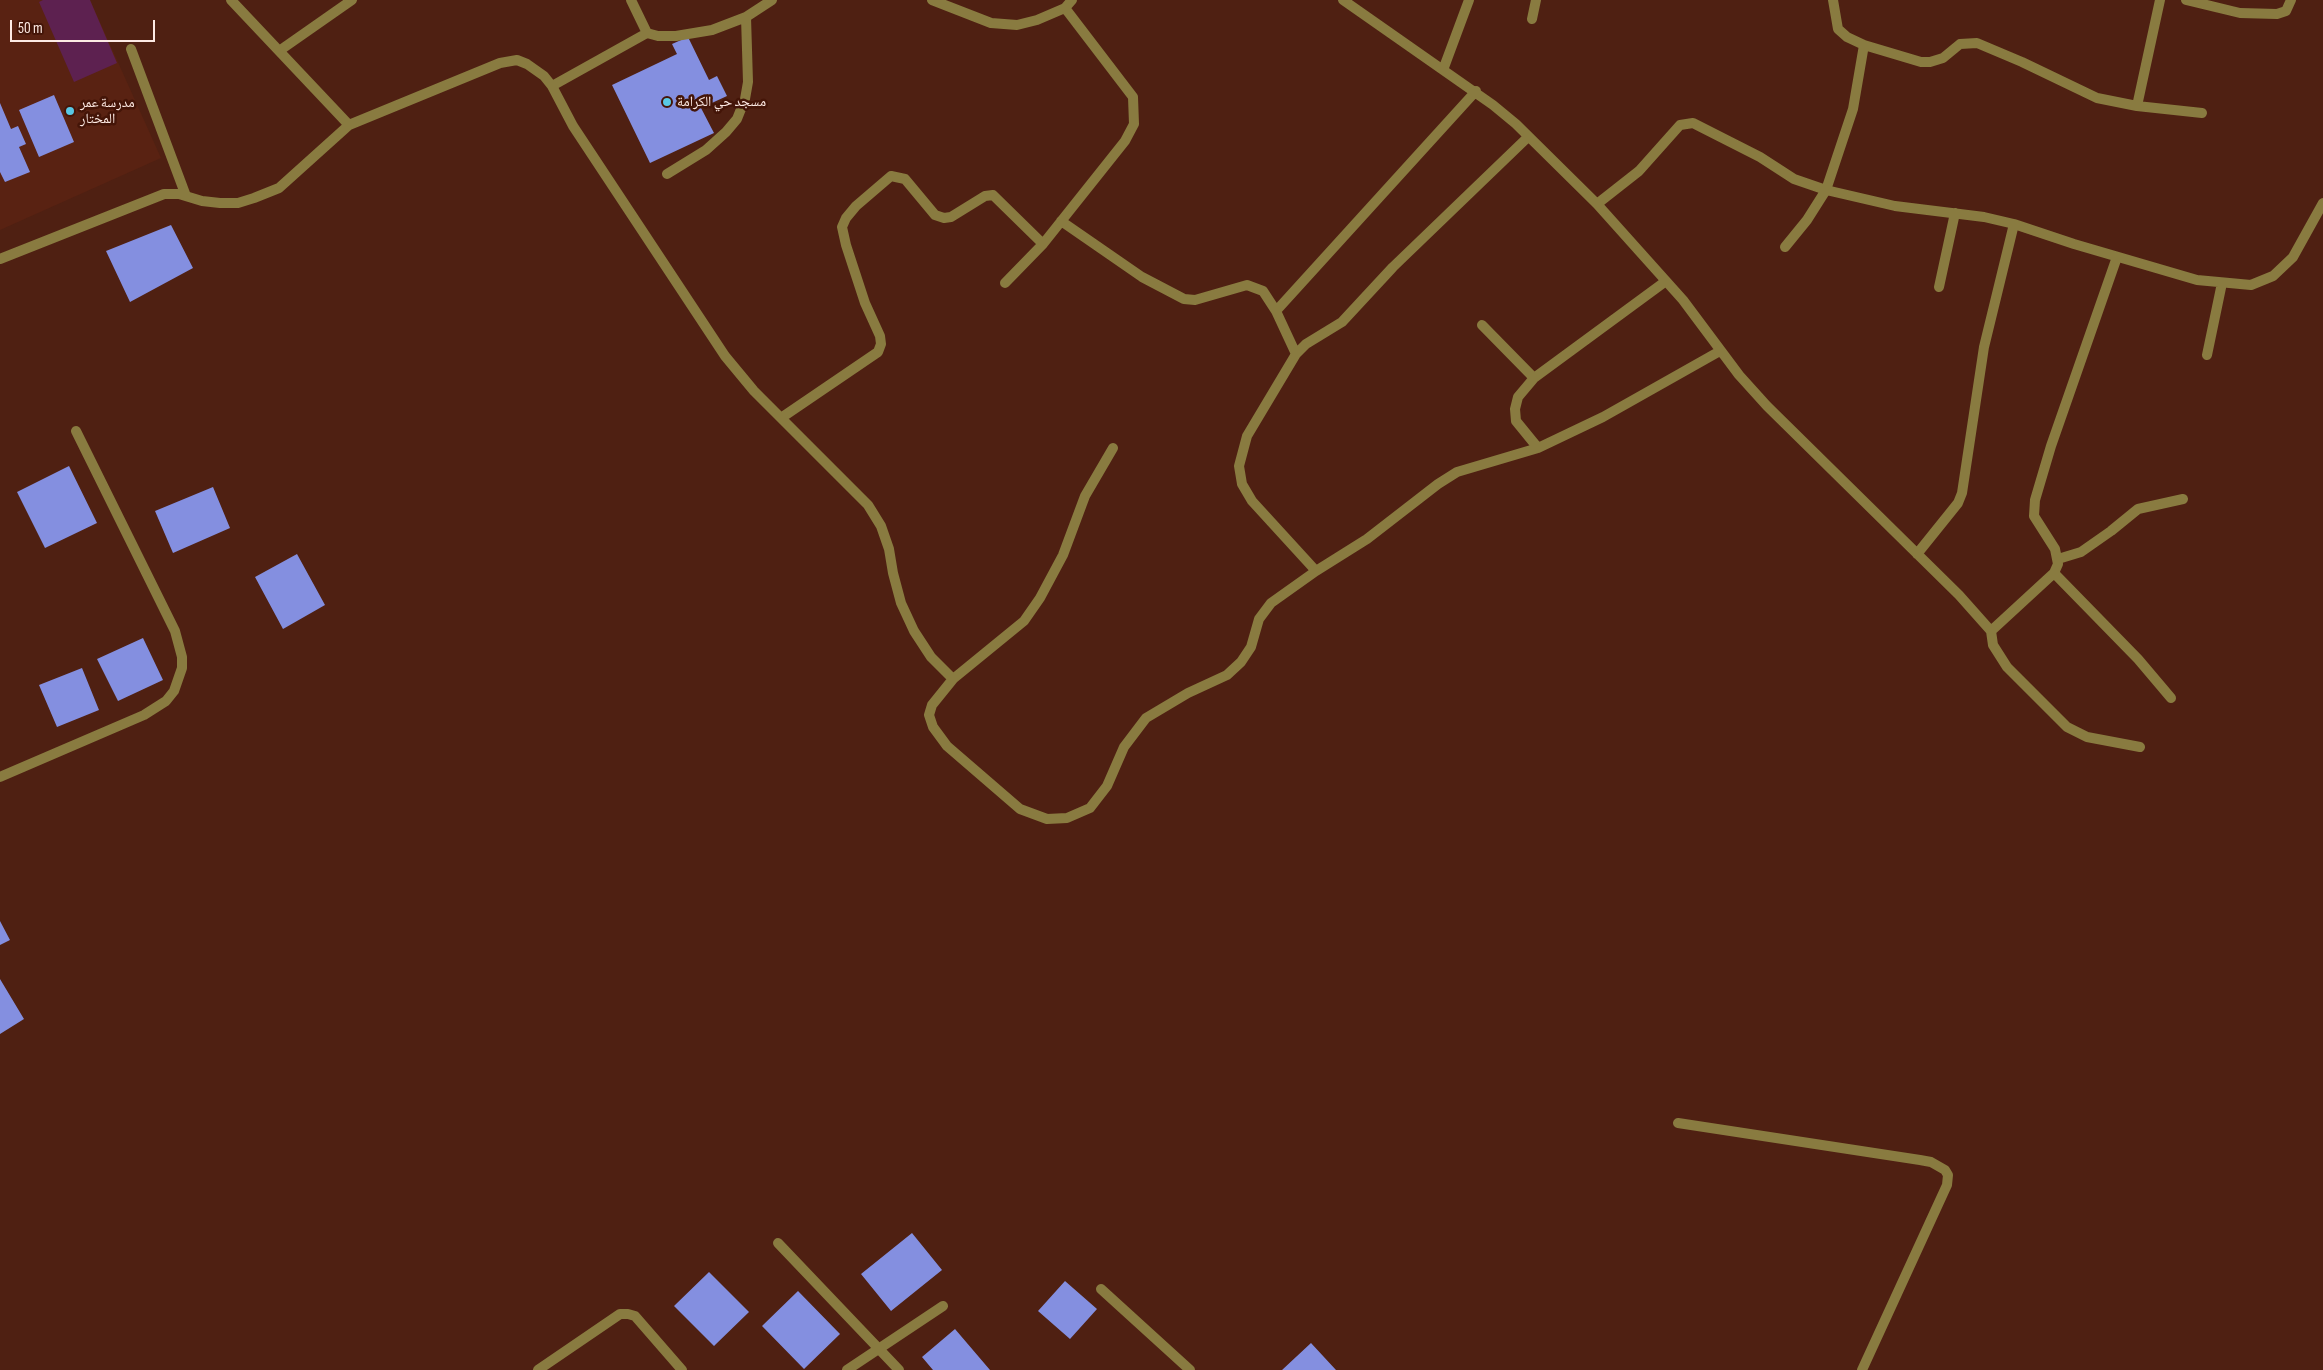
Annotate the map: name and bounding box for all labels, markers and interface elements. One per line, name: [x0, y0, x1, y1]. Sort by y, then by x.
scale bar: [12, 10, 158, 42]
text: 50 m: [18, 19, 43, 38]
place label: مسجد حي الكرامة: [677, 94, 766, 110]
place label: مدرسة عمر المختار: [80, 95, 135, 128]
marker: مسجد حي الكرامة: [661, 96, 673, 108]
marker: مدرسة عمر المختار: [64, 105, 76, 117]

